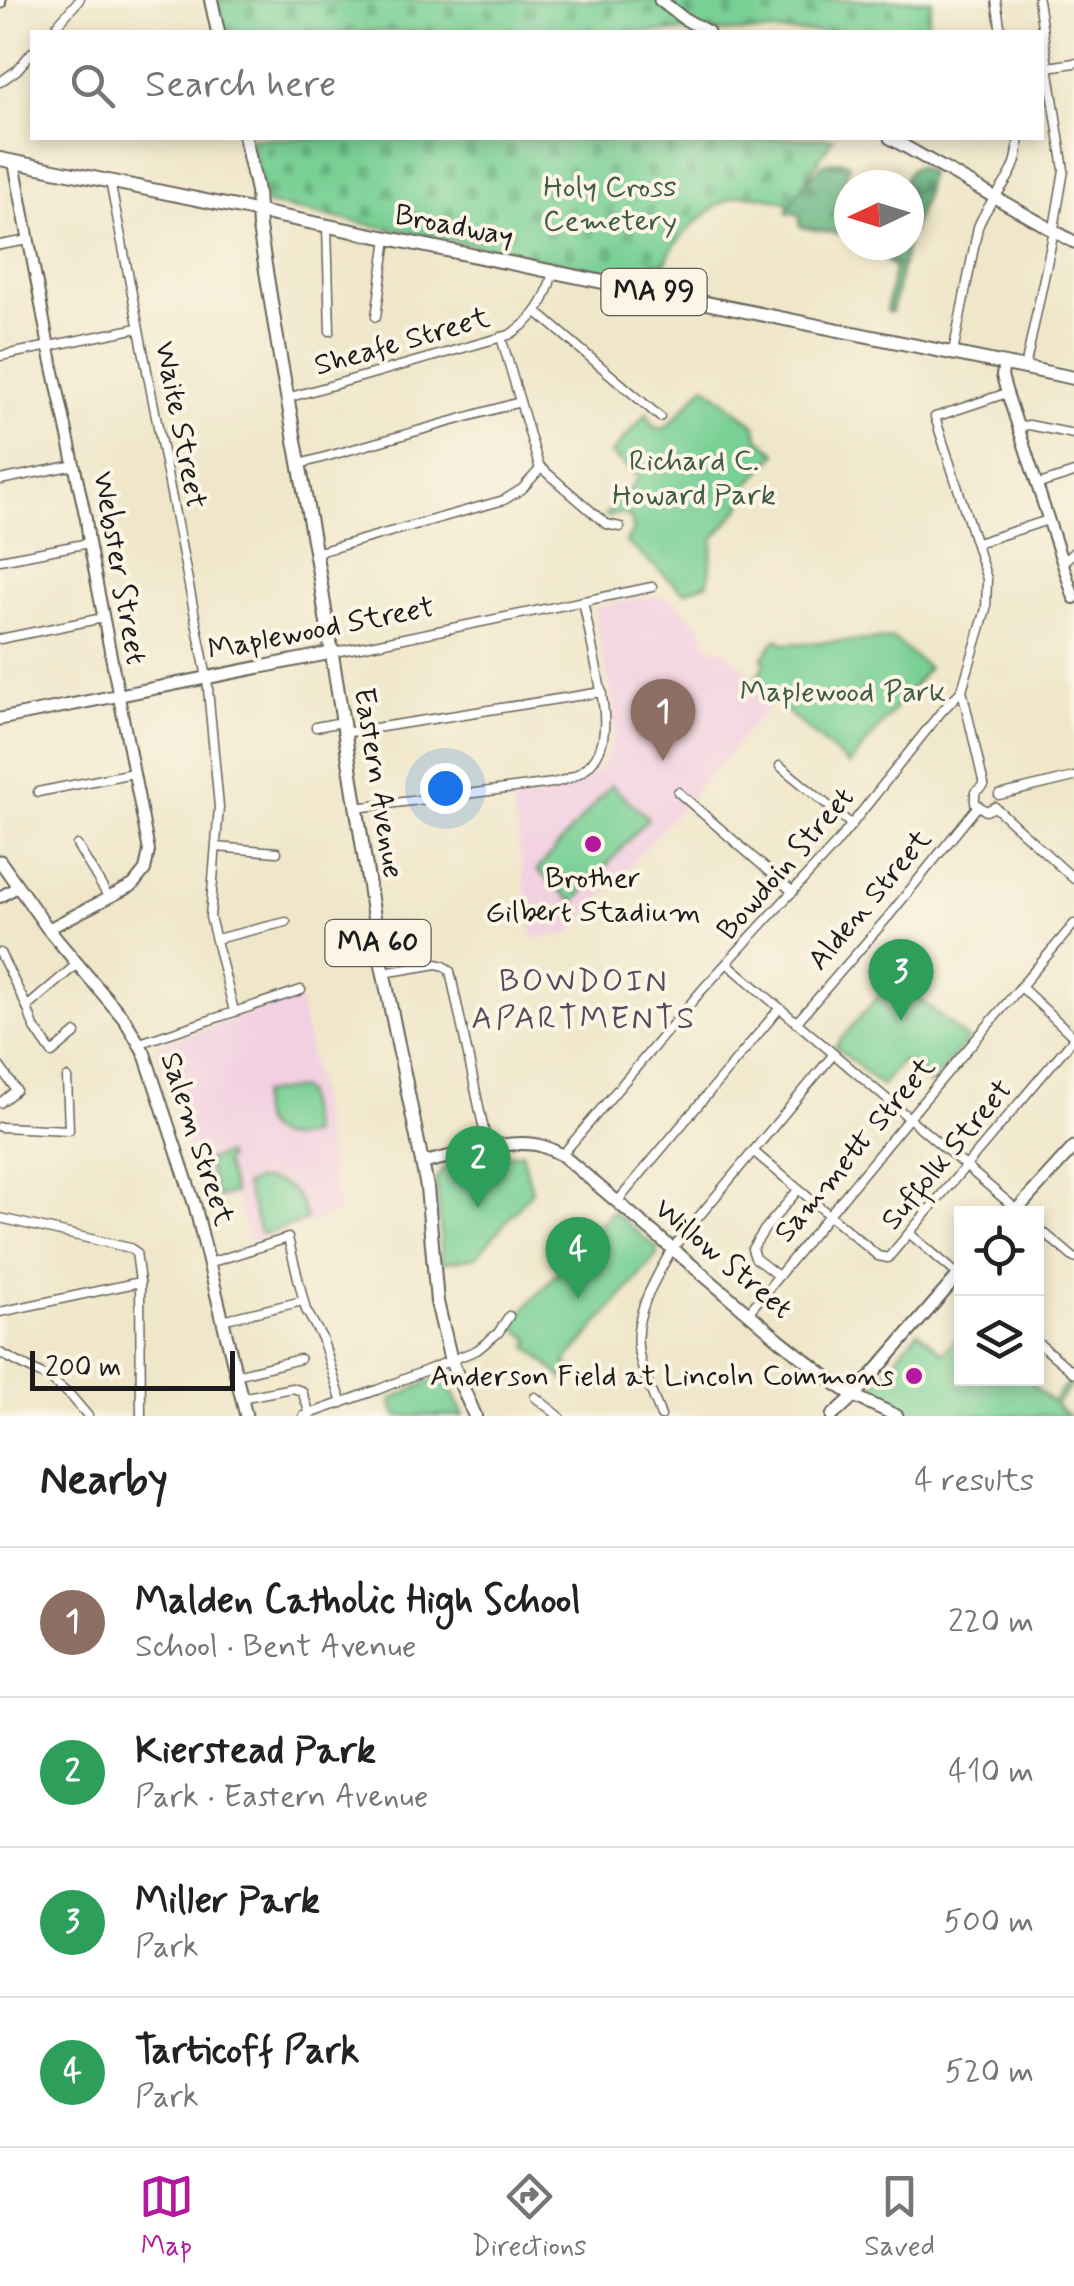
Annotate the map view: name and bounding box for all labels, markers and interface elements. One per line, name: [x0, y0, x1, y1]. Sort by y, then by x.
search box: [30, 30, 1044, 140]
icon: search: [65, 58, 120, 113]
text: Search here: [145, 61, 336, 110]
park label: Holy Cross Cemetery: [543, 168, 677, 241]
north arrow: [834, 170, 924, 260]
street label: Broadway: [391, 195, 517, 257]
road number: MA 99: [602, 269, 706, 315]
street label: Sheafe Street: [310, 298, 495, 386]
street label: Waite Street: [145, 338, 215, 512]
park label: Richard C. Howard Park: [612, 442, 776, 515]
street label: Webster Street: [83, 468, 155, 668]
street label: Maplewood Street: [204, 588, 438, 670]
park label: Maplewood Park: [740, 673, 946, 712]
pin: 1: [630, 678, 696, 761]
street label: Eastern Avenue: [344, 685, 412, 881]
your location: [420, 763, 471, 814]
street label: Bowdoin Street: [709, 779, 863, 949]
street label: Alden Street: [799, 821, 941, 979]
marker: Brother Gilbert Stadium: [582, 833, 604, 855]
place label: Brother Gilbert Stadium: [485, 859, 701, 932]
road number: MA 60: [326, 920, 430, 966]
pin: 3: [868, 938, 934, 1021]
district label: BOWDOIN APARTMENTS: [471, 961, 697, 1040]
street label: Salem Street: [151, 1047, 244, 1231]
street label: Sammett Street: [766, 1049, 944, 1251]
street label: Suffolk Street: [872, 1071, 1023, 1240]
pin: 2: [446, 1126, 510, 1208]
street label: Willow Street: [646, 1190, 800, 1328]
map controls: [954, 1206, 1044, 1386]
button: locate: [954, 1206, 1044, 1296]
pin: 4: [546, 1216, 610, 1299]
button: layers: [954, 1296, 1044, 1386]
scale bar: [30, 1346, 235, 1390]
text: 200 m: [45, 1350, 121, 1387]
place label: Anderson Field at Lincoln Commons: [430, 1357, 894, 1396]
marker: Anderson Field at Lincoln Commons: [903, 1365, 925, 1387]
text: Nearby: [40, 1454, 168, 1509]
text: 4 results: [914, 1460, 1034, 1502]
text: Malden Catholic High School: [135, 1577, 581, 1626]
text: 1: [65, 1601, 80, 1643]
text: 220 m: [948, 1601, 1034, 1643]
text: School · Bent Avenue: [135, 1626, 416, 1668]
text: Kierstead Park: [135, 1727, 376, 1776]
text: 2: [65, 1751, 80, 1793]
text: 410 m: [948, 1751, 1034, 1793]
text: Park · Eastern Avenue: [135, 1776, 428, 1818]
text: Miller Park: [135, 1877, 320, 1926]
text: 3: [65, 1901, 80, 1943]
text: 500 m: [943, 1901, 1034, 1943]
text: Park: [135, 1926, 199, 1968]
text: Tarticoff Park: [135, 2027, 359, 2076]
text: 4: [63, 2051, 82, 2093]
text: 520 m: [945, 2051, 1034, 2093]
text: Park: [135, 2076, 199, 2118]
tab: Map: [139, 2169, 194, 2266]
tab: Directions: [472, 2169, 587, 2266]
tab: Saved: [864, 2169, 935, 2266]

